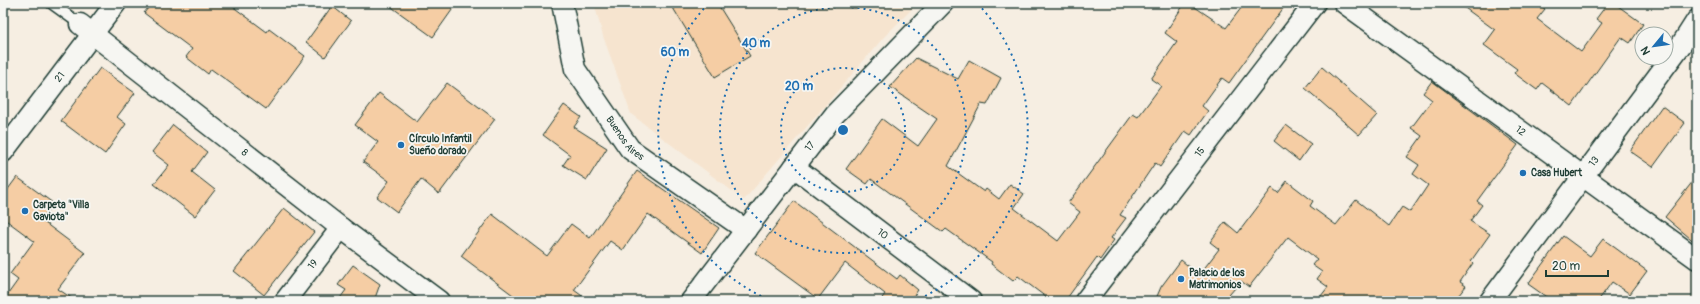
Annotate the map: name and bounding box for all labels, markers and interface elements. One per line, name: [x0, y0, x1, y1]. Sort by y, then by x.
north arrow: [1634, 26, 1674, 66]
text: 40 m: [741, 36, 771, 51]
text: N: [1638, 44, 1653, 57]
text: 60 m: [661, 45, 690, 60]
street label: 21: [52, 70, 68, 85]
text: 20 m: [785, 79, 813, 94]
street label: Buenos Aires: [603, 114, 647, 163]
centre of rings: [836, 123, 850, 137]
street label: 12: [1513, 123, 1528, 139]
place label: Círculo Infantil Sueño dorado: [409, 133, 472, 157]
street label: 17: [802, 139, 818, 154]
marker: Círculo Infantil Sueño dorado: [396, 140, 406, 150]
street label: 15: [1192, 145, 1207, 160]
street label: 8: [239, 146, 250, 159]
street label: 13: [1586, 154, 1602, 169]
place label: Casa Hubert: [1531, 167, 1583, 179]
marker: Casa Hubert: [1518, 168, 1528, 178]
place label: Carpeta "Villa Gaviota": [33, 199, 89, 223]
marker: Carpeta "Villa Gaviota": [20, 206, 30, 216]
street label: 10: [875, 226, 891, 242]
scale bar: [1546, 252, 1608, 278]
street label: 19: [305, 257, 321, 272]
text: 20 m: [1552, 259, 1581, 274]
place label: Palacio de los Matrimonios: [1189, 267, 1245, 291]
marker: Palacio de los Matrimonios: [1176, 274, 1186, 284]

